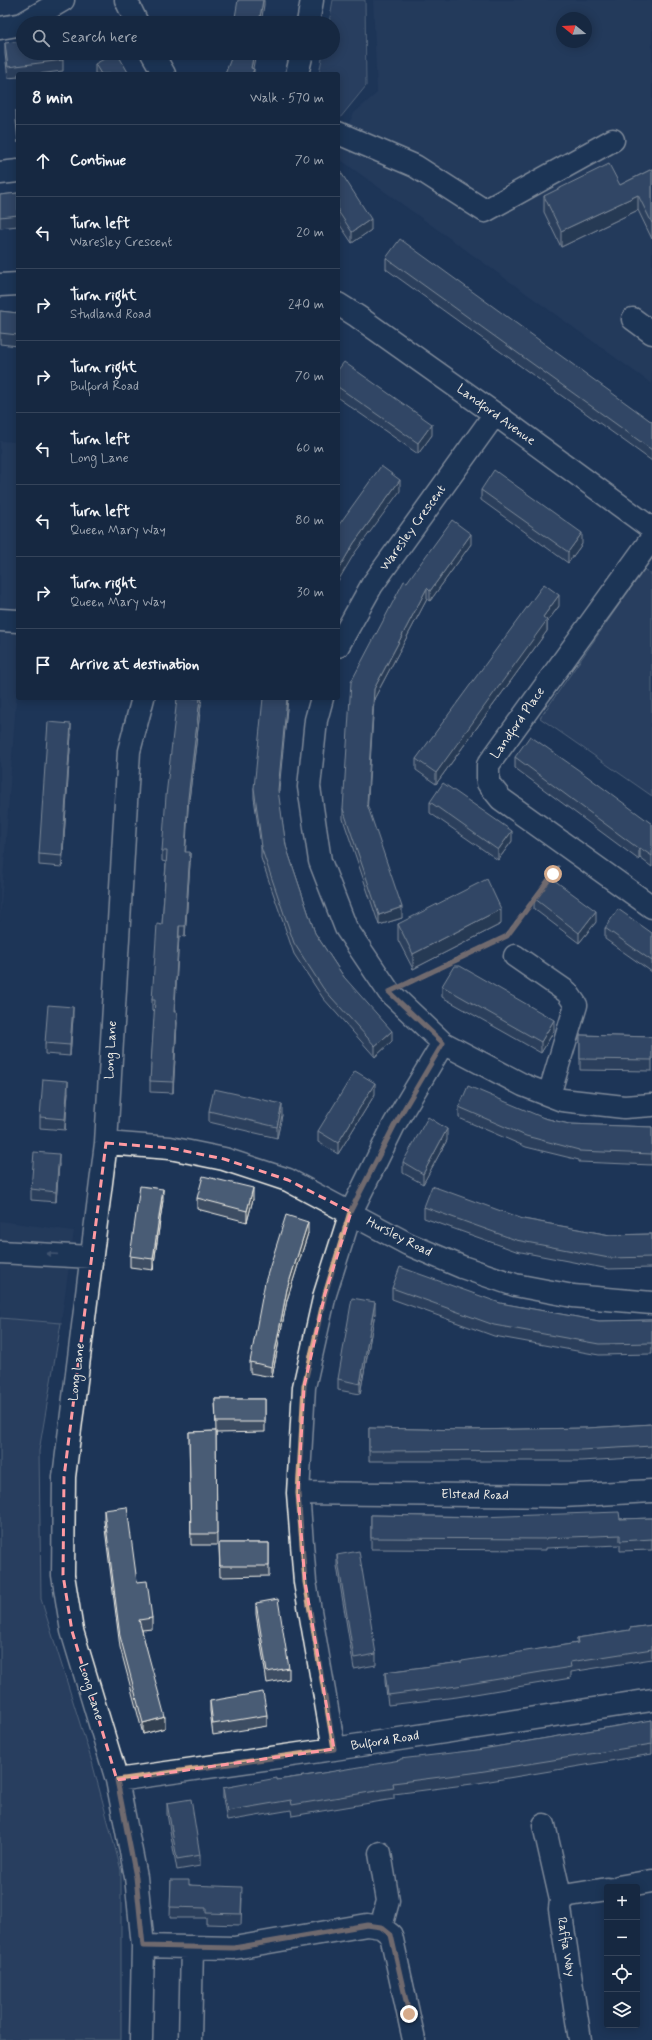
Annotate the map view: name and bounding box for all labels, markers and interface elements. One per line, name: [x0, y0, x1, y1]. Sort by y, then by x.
north arrow: [556, 12, 592, 48]
search box: [16, 16, 340, 60]
icon: search: [30, 27, 52, 49]
text: Search here: [62, 28, 138, 48]
text: 8 min: [32, 87, 73, 109]
text: Walk · 570 m: [250, 90, 324, 107]
icon: ahead: [32, 150, 54, 172]
text: Continue: [70, 151, 126, 171]
text: 70 m: [295, 152, 324, 169]
text: Turn left: [70, 214, 130, 234]
icon: left: [32, 222, 54, 244]
text: 20 m: [296, 224, 324, 241]
text: Waresley Crescent: [70, 234, 172, 251]
text: Turn right: [70, 286, 137, 306]
icon: right: [32, 294, 54, 316]
text: 240 m: [288, 296, 324, 313]
text: Studland Road: [70, 306, 151, 323]
text: Turn right: [70, 358, 137, 378]
icon: right: [32, 366, 54, 388]
text: 70 m: [295, 368, 324, 385]
text: Bulford Road: [70, 378, 139, 395]
street label: Landford Avenue: [452, 381, 539, 451]
text: Turn left: [70, 430, 130, 450]
icon: left: [32, 438, 54, 460]
text: 60 m: [296, 440, 324, 457]
text: Long Lane: [70, 450, 129, 467]
street label: Waresley Crescent: [376, 481, 450, 574]
text: Turn left: [70, 502, 130, 522]
icon: left: [32, 510, 54, 532]
text: 80 m: [295, 512, 324, 529]
text: Queen Mary Way: [70, 522, 166, 539]
text: Turn right: [70, 574, 137, 594]
icon: right: [32, 582, 54, 604]
text: 30 m: [297, 584, 324, 601]
text: Queen Mary Way: [70, 594, 166, 611]
icon: arrive: [32, 654, 54, 676]
text: Arrive at destination: [70, 655, 199, 675]
street label: Landford Place: [487, 684, 551, 763]
route start: [544, 865, 562, 883]
street label: Long Lane: [101, 1020, 122, 1080]
street label: Hursley Road: [363, 1213, 435, 1261]
one-way arrow: [45, 1251, 58, 1257]
street label: Long Lane: [65, 1342, 90, 1402]
street label: Elstead Road: [441, 1486, 509, 1504]
street label: Long Lane: [73, 1662, 108, 1723]
street label: Bulford Road: [350, 1727, 421, 1757]
map controls: [604, 1884, 640, 2028]
button: +: [604, 1884, 640, 1920]
street label: Raffia Way: [553, 1916, 579, 1978]
button: −: [604, 1920, 640, 1956]
button: locate: [604, 1956, 640, 1992]
button: layers: [604, 1992, 640, 2028]
route end: [400, 2005, 418, 2023]

